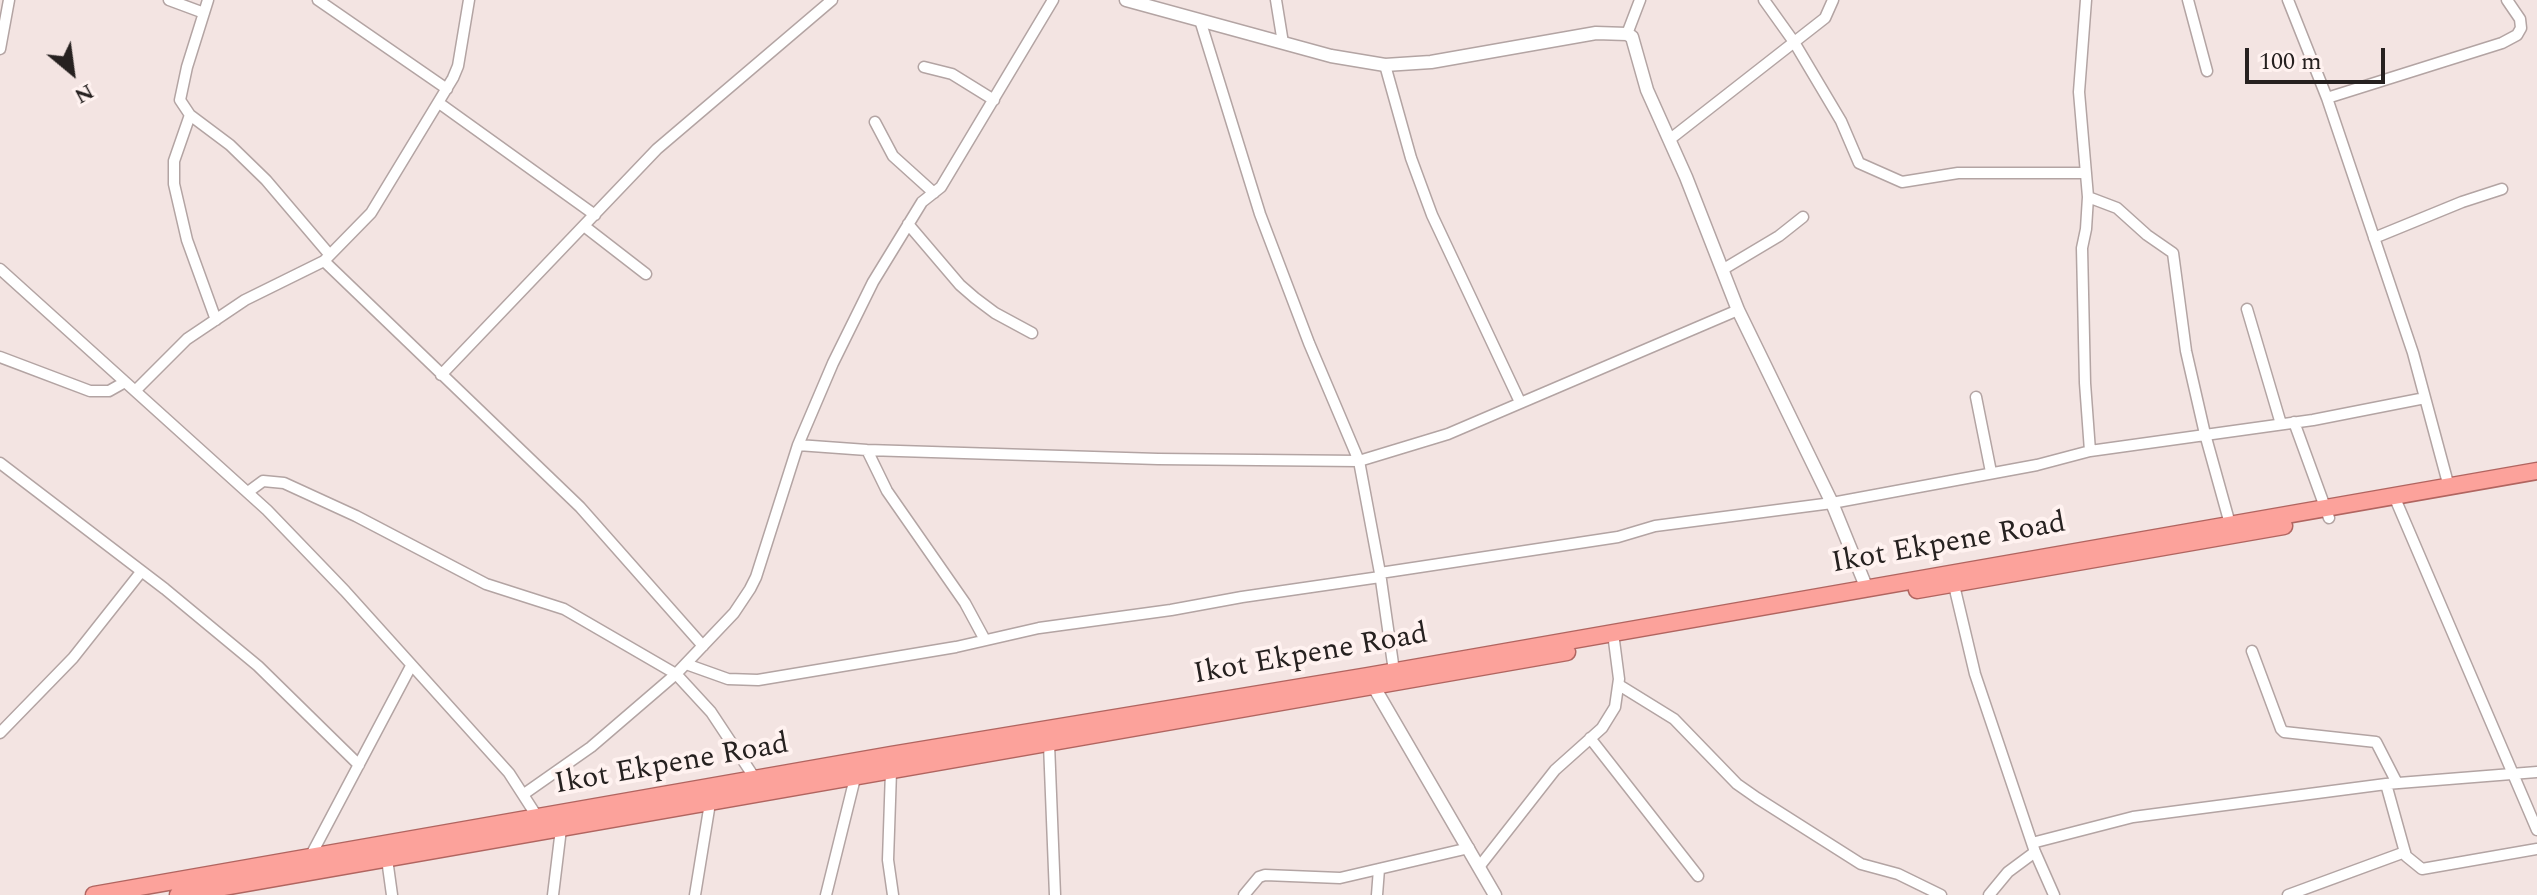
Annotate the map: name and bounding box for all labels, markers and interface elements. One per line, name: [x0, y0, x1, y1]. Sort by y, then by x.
north arrow: [32, 32, 112, 112]
scale bar: [2249, 32, 2389, 82]
text: 100 m: [2259, 44, 2322, 80]
text: N: [68, 75, 100, 112]
street label: Ikot Ekpene Road: [1829, 507, 2069, 583]
street label: Ikot Ekpene Road: [1191, 618, 1431, 694]
street label: Ikot Ekpene Road: [552, 728, 792, 804]

